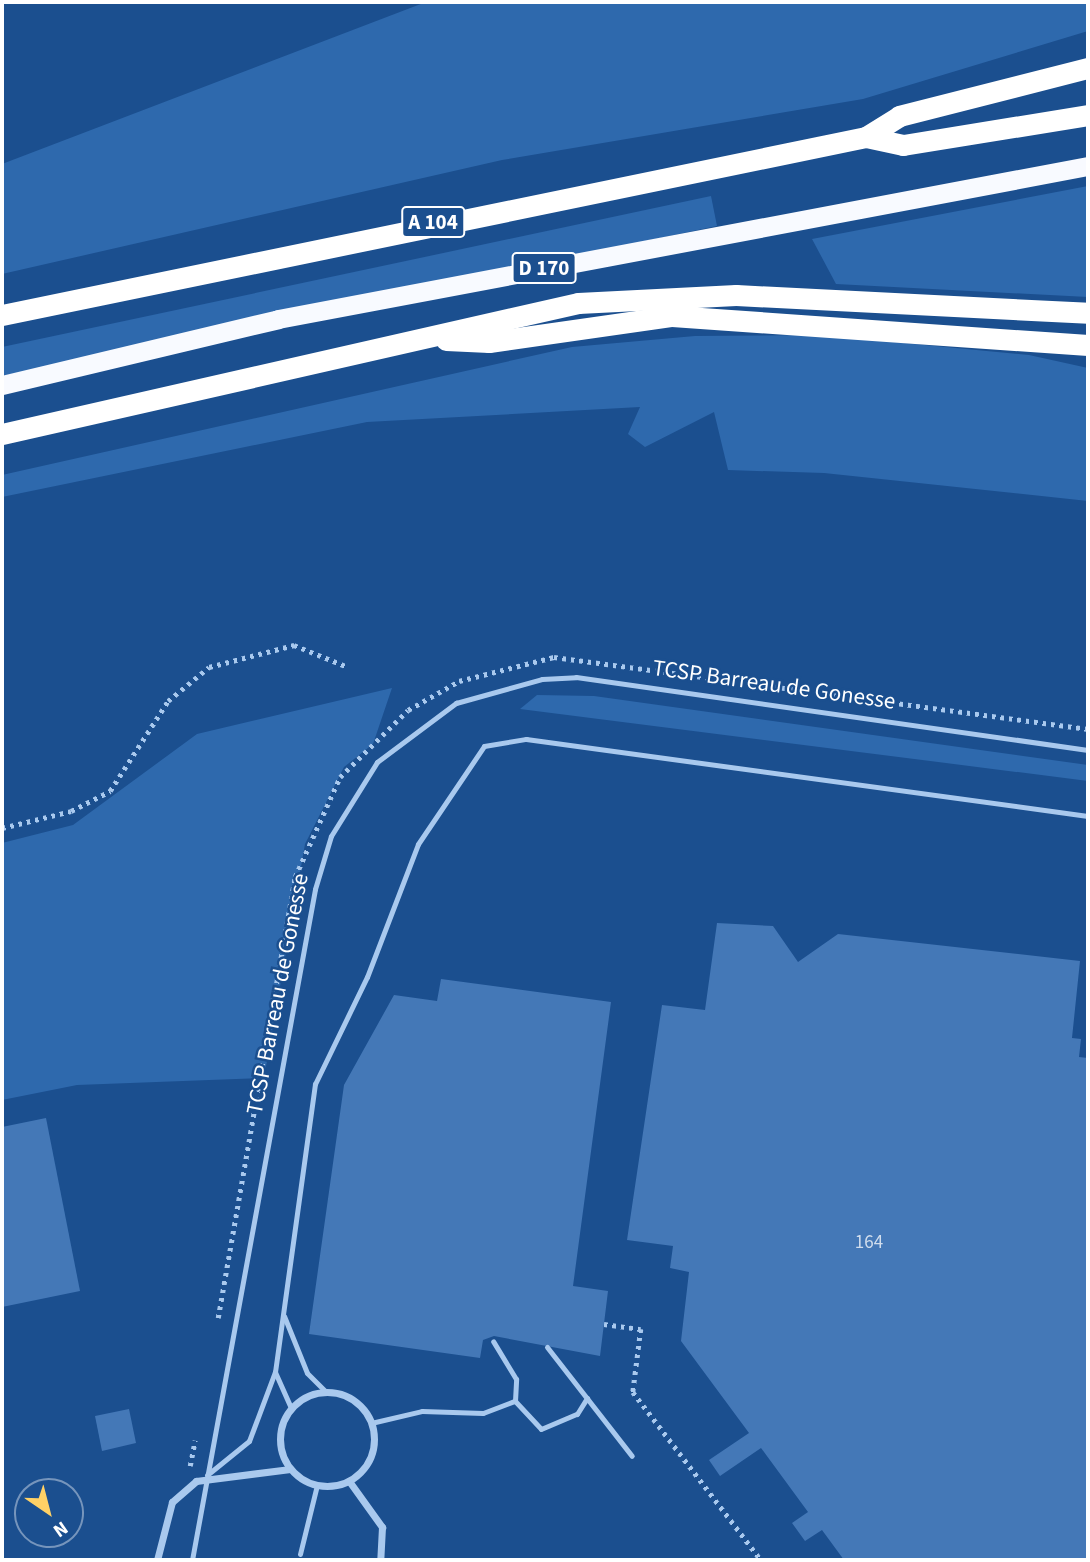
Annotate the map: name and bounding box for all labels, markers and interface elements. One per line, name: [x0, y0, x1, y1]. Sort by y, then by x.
road number: A 104: [400, 204, 466, 240]
road number: D 170: [511, 250, 577, 286]
street label: TCSP Barreau de Gonesse: [651, 654, 897, 716]
street label: TCSP Barreau de Gonesse: [241, 871, 315, 1117]
house number: 164: [855, 1232, 883, 1254]
north arrow: [14, 1478, 84, 1548]
text: N: [47, 1514, 73, 1544]

